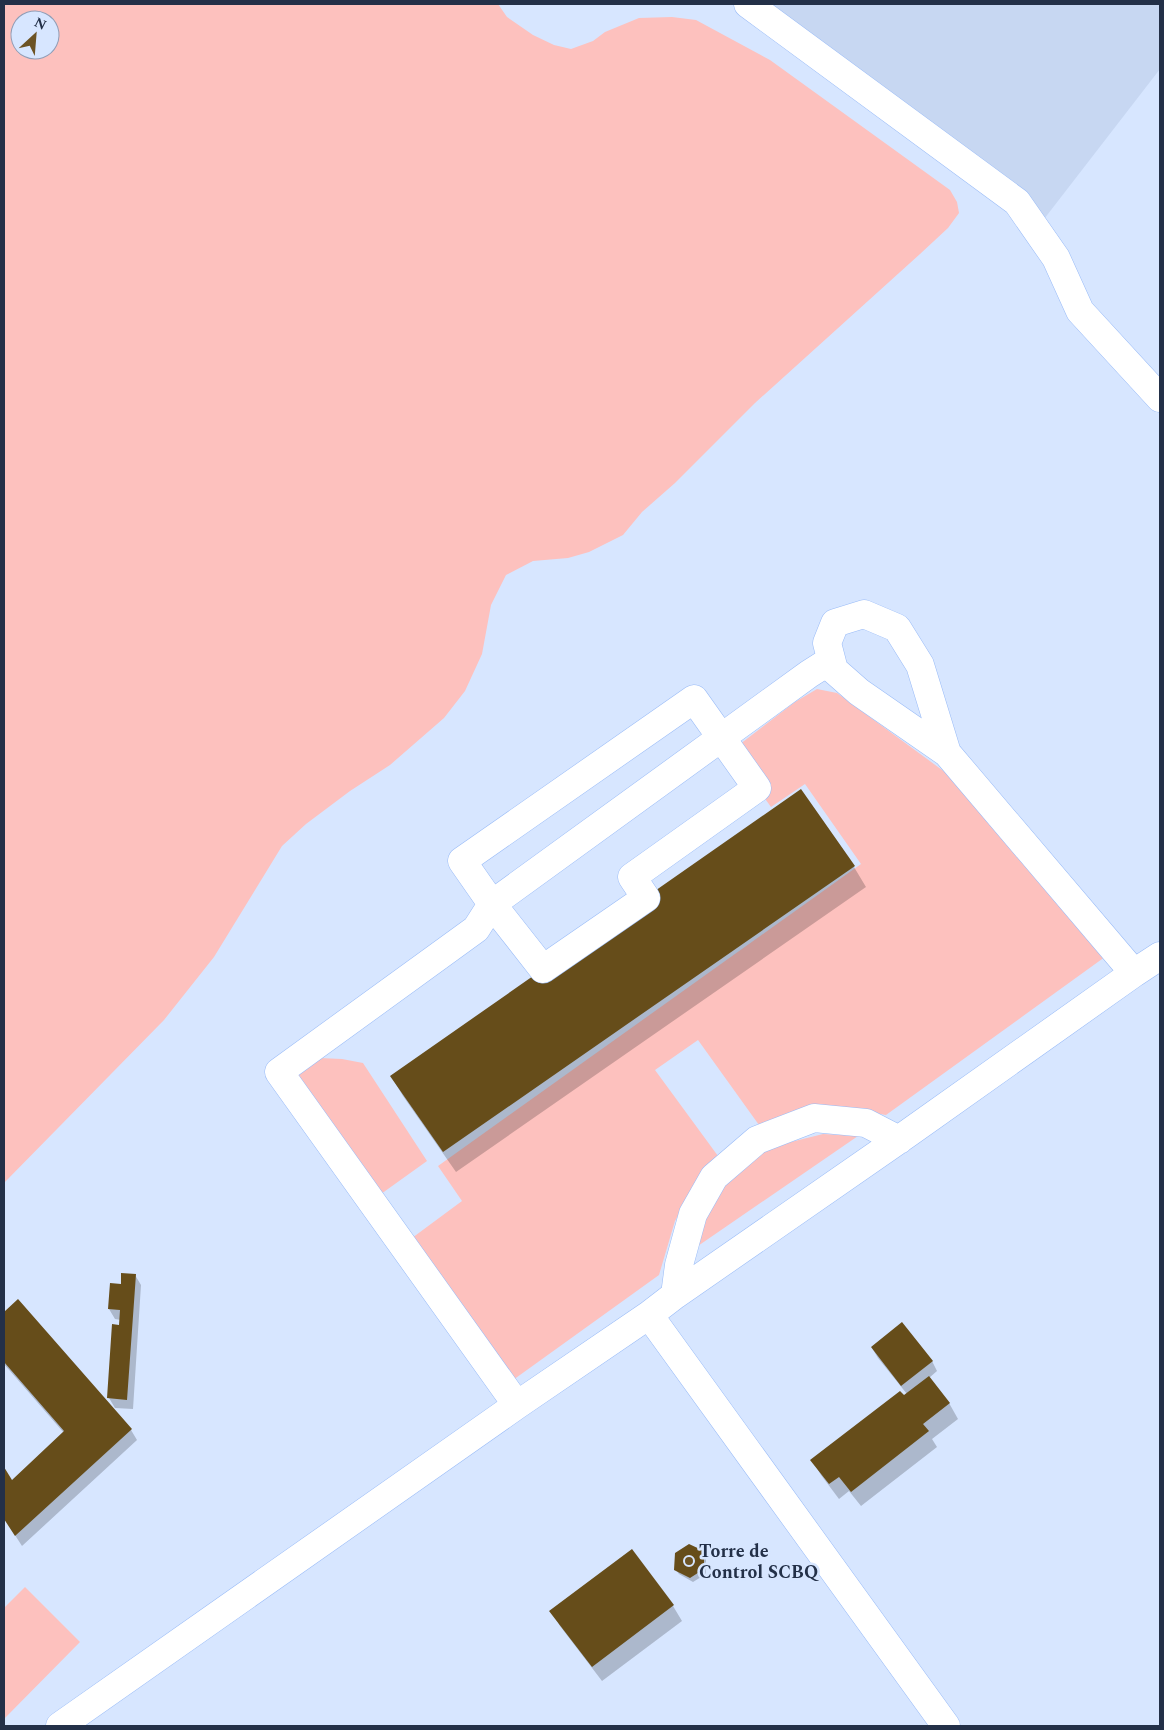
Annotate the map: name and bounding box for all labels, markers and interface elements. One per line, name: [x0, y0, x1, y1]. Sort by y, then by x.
north arrow: [10, 10, 60, 60]
text: N: [31, 12, 50, 36]
place label: Torre de Control SCBQ: [699, 1538, 819, 1586]
marker: Torre de Control SCBQ: [683, 1555, 695, 1567]

